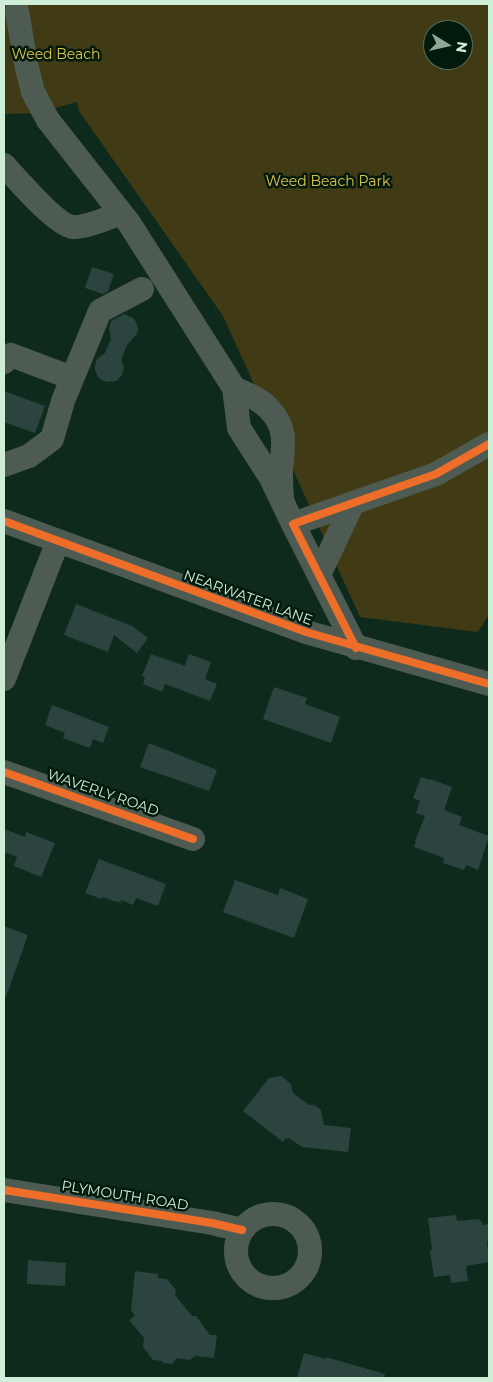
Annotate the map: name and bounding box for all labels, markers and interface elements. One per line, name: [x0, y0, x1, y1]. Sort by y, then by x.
north arrow: [423, 20, 473, 70]
text: N: [452, 40, 472, 54]
park label: Weed Beach: [11, 47, 101, 63]
park label: Weed Beach Park: [266, 174, 390, 190]
street label: NEARWATER LANE: [181, 567, 315, 629]
street label: WAVERLY ROAD: [45, 766, 161, 820]
street label: PLYMOUTH ROAD: [60, 1178, 190, 1214]

